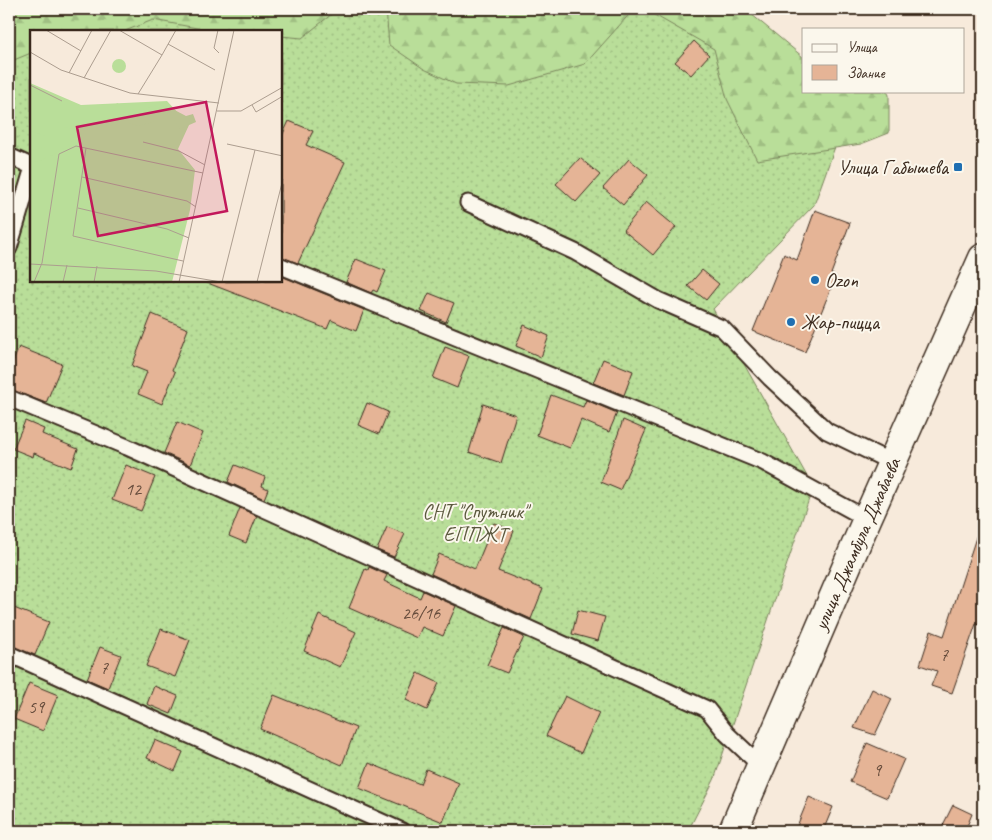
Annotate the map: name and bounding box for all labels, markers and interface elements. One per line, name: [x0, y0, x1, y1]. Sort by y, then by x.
legend: [802, 28, 964, 92]
inset map: [30, 30, 282, 282]
text: Улица: [847, 38, 878, 57]
text: Здание: [847, 64, 886, 83]
place label: Улица Габышева: [838, 155, 950, 180]
marker: Улица Габышева: [952, 161, 964, 173]
place label: Ozon: [825, 268, 859, 293]
marker: Ozon: [809, 274, 821, 286]
place label: Жар-пицца: [801, 310, 881, 335]
marker: Жар-пицца: [785, 316, 797, 328]
street label: улица Джамбула Джабаева: [807, 453, 907, 635]
house number: 12: [125, 478, 143, 500]
park label: СНТ "Спутник" ЕППЖТ: [423, 499, 532, 547]
house number: 26/16: [402, 602, 441, 624]
house number: 7: [940, 644, 949, 666]
house number: 7: [100, 657, 109, 679]
house number: 59: [28, 696, 46, 718]
house number: 9: [873, 759, 883, 781]

